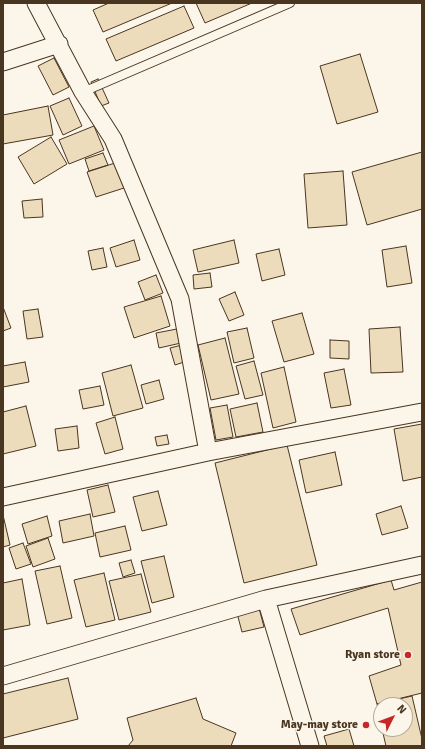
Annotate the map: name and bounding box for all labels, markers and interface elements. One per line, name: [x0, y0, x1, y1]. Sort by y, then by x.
place label: Ryan store: [345, 648, 400, 662]
marker: Ryan store: [403, 650, 413, 660]
north arrow: [373, 697, 413, 737]
text: N: [394, 702, 409, 716]
place label: May-may store: [281, 718, 358, 732]
marker: May-may store: [361, 720, 371, 730]

